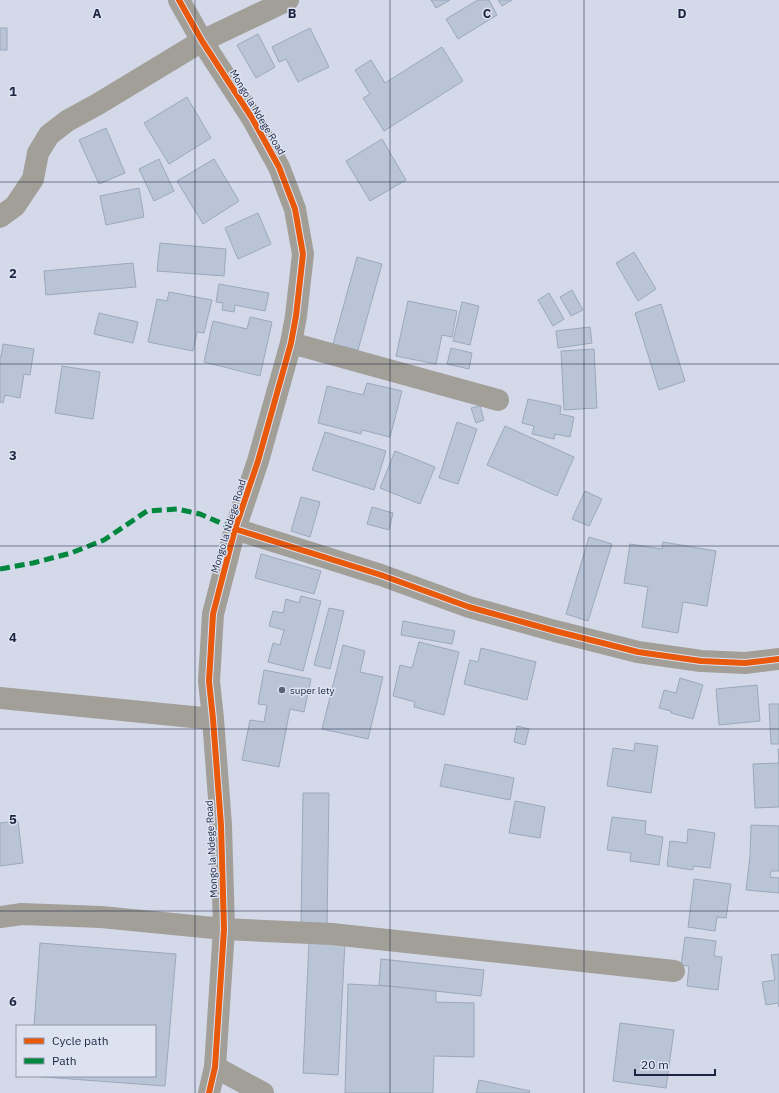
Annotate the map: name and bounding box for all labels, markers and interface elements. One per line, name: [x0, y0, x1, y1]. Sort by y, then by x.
text: A: [93, 5, 102, 22]
text: B: [288, 5, 297, 22]
text: C: [483, 5, 492, 22]
text: D: [677, 5, 687, 22]
street label: Mongo la Ndege Road: [227, 67, 288, 157]
text: 1: [9, 83, 17, 100]
text: 2: [9, 265, 17, 282]
text: 3: [9, 447, 17, 464]
street label: Mongo la Ndege Road: [208, 478, 249, 575]
text: 4: [9, 629, 17, 646]
place label: super lety: [290, 684, 335, 697]
marker: super lety: [277, 685, 287, 695]
street label: Mongo la Ndege Road: [202, 800, 221, 898]
text: 5: [9, 811, 17, 828]
text: 6: [9, 993, 17, 1010]
legend: [16, 1025, 156, 1077]
text: Cycle path: [52, 1033, 109, 1048]
scale bar: [635, 1051, 715, 1077]
text: Path: [52, 1053, 77, 1068]
text: 20 m: [641, 1057, 669, 1072]

